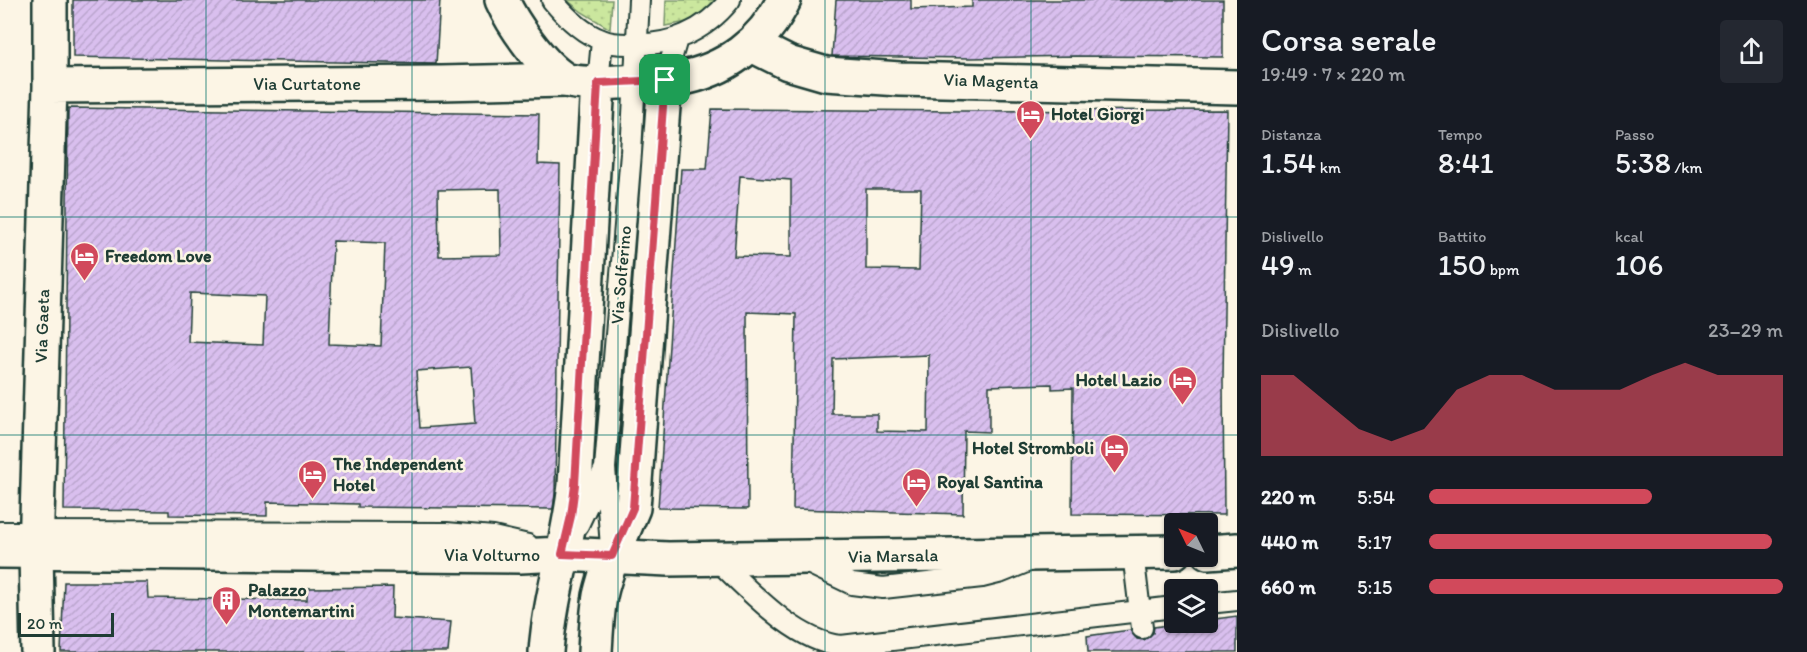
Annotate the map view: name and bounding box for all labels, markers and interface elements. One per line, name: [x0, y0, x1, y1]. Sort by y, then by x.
text: Corsa serale: [1261, 20, 1437, 59]
button: share: [1720, 20, 1783, 83]
pin: [639, 54, 690, 105]
text: 19:49 · 7 × 220 m: [1261, 62, 1405, 86]
icon: arrive: [648, 63, 681, 96]
street label: Via Magenta: [943, 68, 1039, 94]
street label: Via Curtatone: [253, 73, 361, 95]
hotel icon: Hotel Giorgi: [1014, 98, 1046, 140]
place label: Hotel Giorgi: [1051, 103, 1144, 125]
text: Distanza: [1261, 125, 1321, 144]
text: Tempo: [1438, 125, 1483, 144]
text: Passo: [1615, 125, 1654, 144]
text: 1.54: [1261, 144, 1316, 181]
text: 8:41: [1438, 144, 1494, 181]
text: 5:38: [1615, 144, 1671, 181]
text: km: [1316, 158, 1341, 177]
text: /km: [1671, 158, 1702, 177]
street label: Via Solferino: [606, 225, 636, 325]
text: Dislivello: [1261, 227, 1324, 246]
text: Battito: [1438, 227, 1486, 246]
text: kcal: [1615, 227, 1643, 246]
hotel icon: Freedom Love: [68, 240, 100, 282]
place label: Freedom Love: [105, 245, 212, 267]
text: 49: [1261, 246, 1295, 283]
text: 150: [1438, 246, 1486, 283]
text: 106: [1615, 246, 1663, 283]
text: m: [1295, 260, 1312, 279]
text: bpm: [1486, 260, 1519, 279]
street label: Via Gaeta: [30, 288, 54, 363]
text: Dislivello: [1261, 318, 1340, 342]
text: 23–29 m: [1708, 318, 1783, 342]
hotel icon: Hotel Lazio: [1167, 364, 1199, 406]
place label: Hotel Lazio: [1075, 369, 1162, 391]
hotel icon: Hotel Stromboli: [1099, 432, 1131, 474]
place label: Hotel Stromboli: [972, 437, 1094, 459]
place label: The Independent Hotel: [332, 453, 463, 496]
hotel icon: The Independent Hotel: [296, 458, 328, 500]
hotel icon: Royal Santina: [900, 466, 932, 508]
place label: Royal Santina: [937, 471, 1043, 493]
text: 220 m: [1261, 485, 1316, 509]
text: 5:54: [1357, 485, 1395, 509]
north arrow: [1164, 513, 1218, 567]
map controls: [1164, 513, 1218, 633]
text: 440 m: [1261, 530, 1319, 554]
text: 5:17: [1357, 530, 1392, 554]
street label: Via Volturno: [444, 544, 540, 566]
street label: Via Marsala: [848, 544, 939, 568]
text: 660 m: [1261, 575, 1316, 599]
text: 5:15: [1357, 575, 1392, 599]
place label: Palazzo Montemartini: [248, 579, 355, 622]
button: layers: [1164, 579, 1218, 633]
building icon: Palazzo Montemartini: [211, 584, 243, 626]
scale bar: [18, 610, 114, 638]
text: 20 m: [27, 614, 62, 633]

